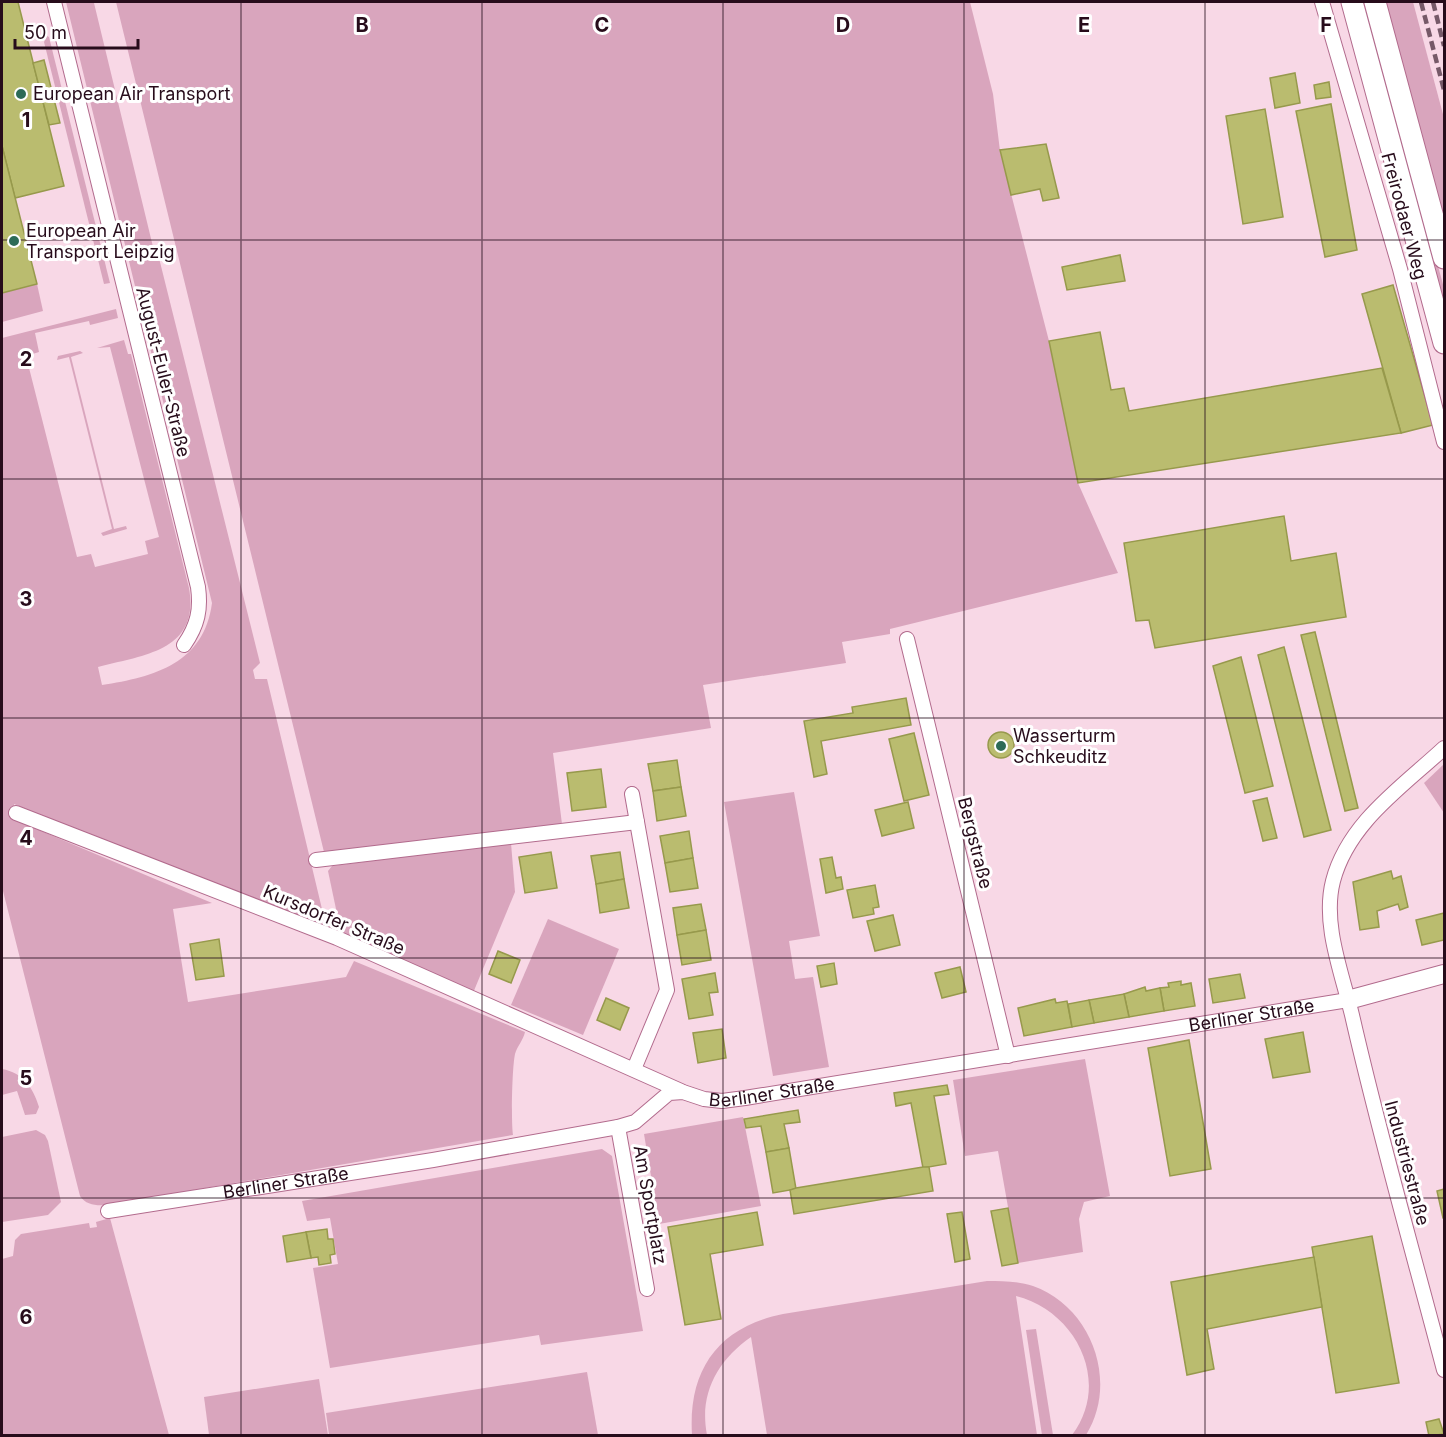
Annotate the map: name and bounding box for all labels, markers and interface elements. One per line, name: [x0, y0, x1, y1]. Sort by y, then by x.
scale bar: [15, 12, 138, 50]
text: B: [355, 13, 369, 37]
text: C: [595, 13, 609, 37]
text: D: [836, 13, 850, 37]
text: E: [1078, 13, 1090, 37]
text: F: [1320, 13, 1332, 37]
text: 50 m: [24, 22, 67, 43]
place label: European Air Transport: [33, 83, 230, 104]
marker: European Air Transport: [14, 87, 28, 101]
text: 1: [22, 108, 30, 132]
street label: Freirodaer Weg: [1377, 150, 1432, 282]
place label: European Air Transport Leipzig: [26, 220, 175, 262]
marker: European Air Transport Leipzig: [7, 234, 21, 248]
street label: August-Euler-Straße: [132, 285, 195, 459]
text: 2: [20, 347, 32, 371]
text: 3: [20, 587, 32, 611]
place label: Wasserturm Schkeuditz: [1013, 725, 1116, 767]
marker: Wasserturm Schkeuditz: [994, 739, 1008, 753]
street label: Bergstraße: [954, 795, 997, 891]
text: 4: [19, 826, 33, 850]
street label: Kursdorfer Straße: [260, 880, 408, 959]
street label: Berliner Straße: [1187, 995, 1316, 1036]
text: 5: [20, 1066, 32, 1090]
street label: Berliner Straße: [708, 1073, 836, 1111]
street label: Industriestraße: [1381, 1098, 1434, 1228]
street label: Am Sportplatz: [630, 1144, 671, 1266]
street label: Berliner Straße: [221, 1162, 350, 1203]
text: 6: [20, 1305, 33, 1329]

